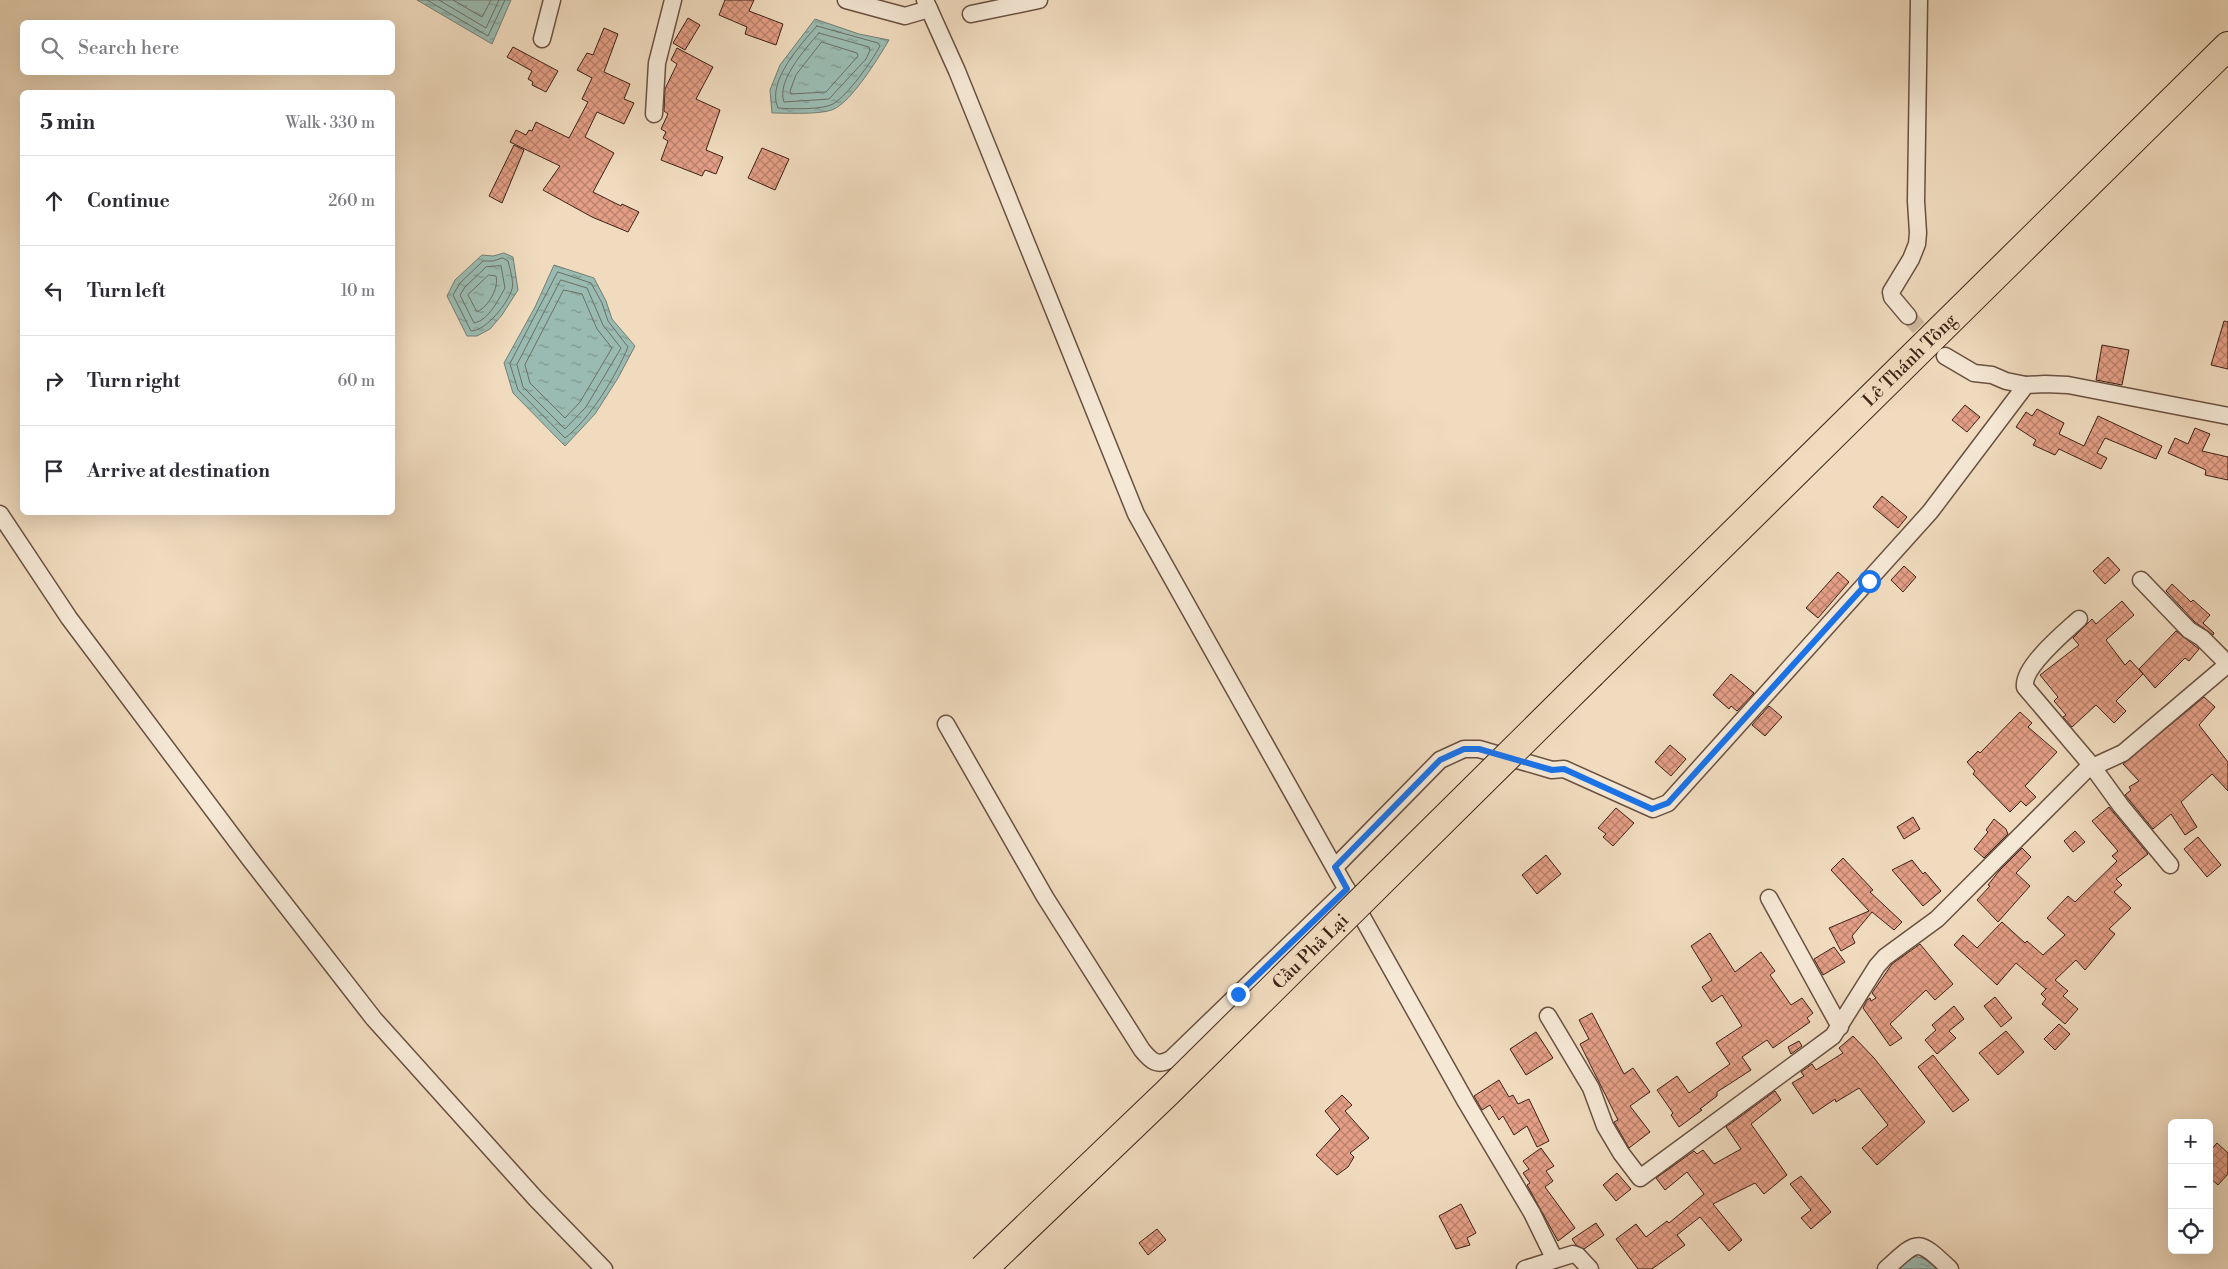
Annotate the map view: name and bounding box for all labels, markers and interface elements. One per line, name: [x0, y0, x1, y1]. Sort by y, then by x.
search box: [20, 20, 395, 75]
icon: search: [38, 34, 66, 62]
text: Search here: [78, 36, 179, 60]
text: 5 min: [40, 110, 95, 136]
text: Walk · 330 m: [285, 113, 375, 133]
icon: ahead: [40, 187, 68, 215]
text: Continue: [87, 189, 170, 213]
text: 260 m: [328, 191, 375, 211]
icon: left: [40, 277, 68, 305]
text: Turn left: [87, 279, 166, 303]
text: 10 m: [341, 281, 375, 301]
street label: Lê Thánh Tông: [1858, 308, 1962, 411]
icon: right: [40, 367, 68, 395]
text: Turn right: [87, 369, 180, 393]
text: 60 m: [337, 371, 375, 391]
icon: arrive: [40, 457, 68, 485]
text: Arrive at destination: [87, 459, 270, 483]
route start: [1858, 570, 1881, 593]
street label: Cầu Phả Lại: [1267, 909, 1353, 994]
route end: [1227, 983, 1250, 1006]
map controls: [2168, 1119, 2213, 1254]
button: +: [2168, 1119, 2213, 1164]
button: −: [2168, 1164, 2213, 1209]
button: locate: [2168, 1209, 2213, 1254]

